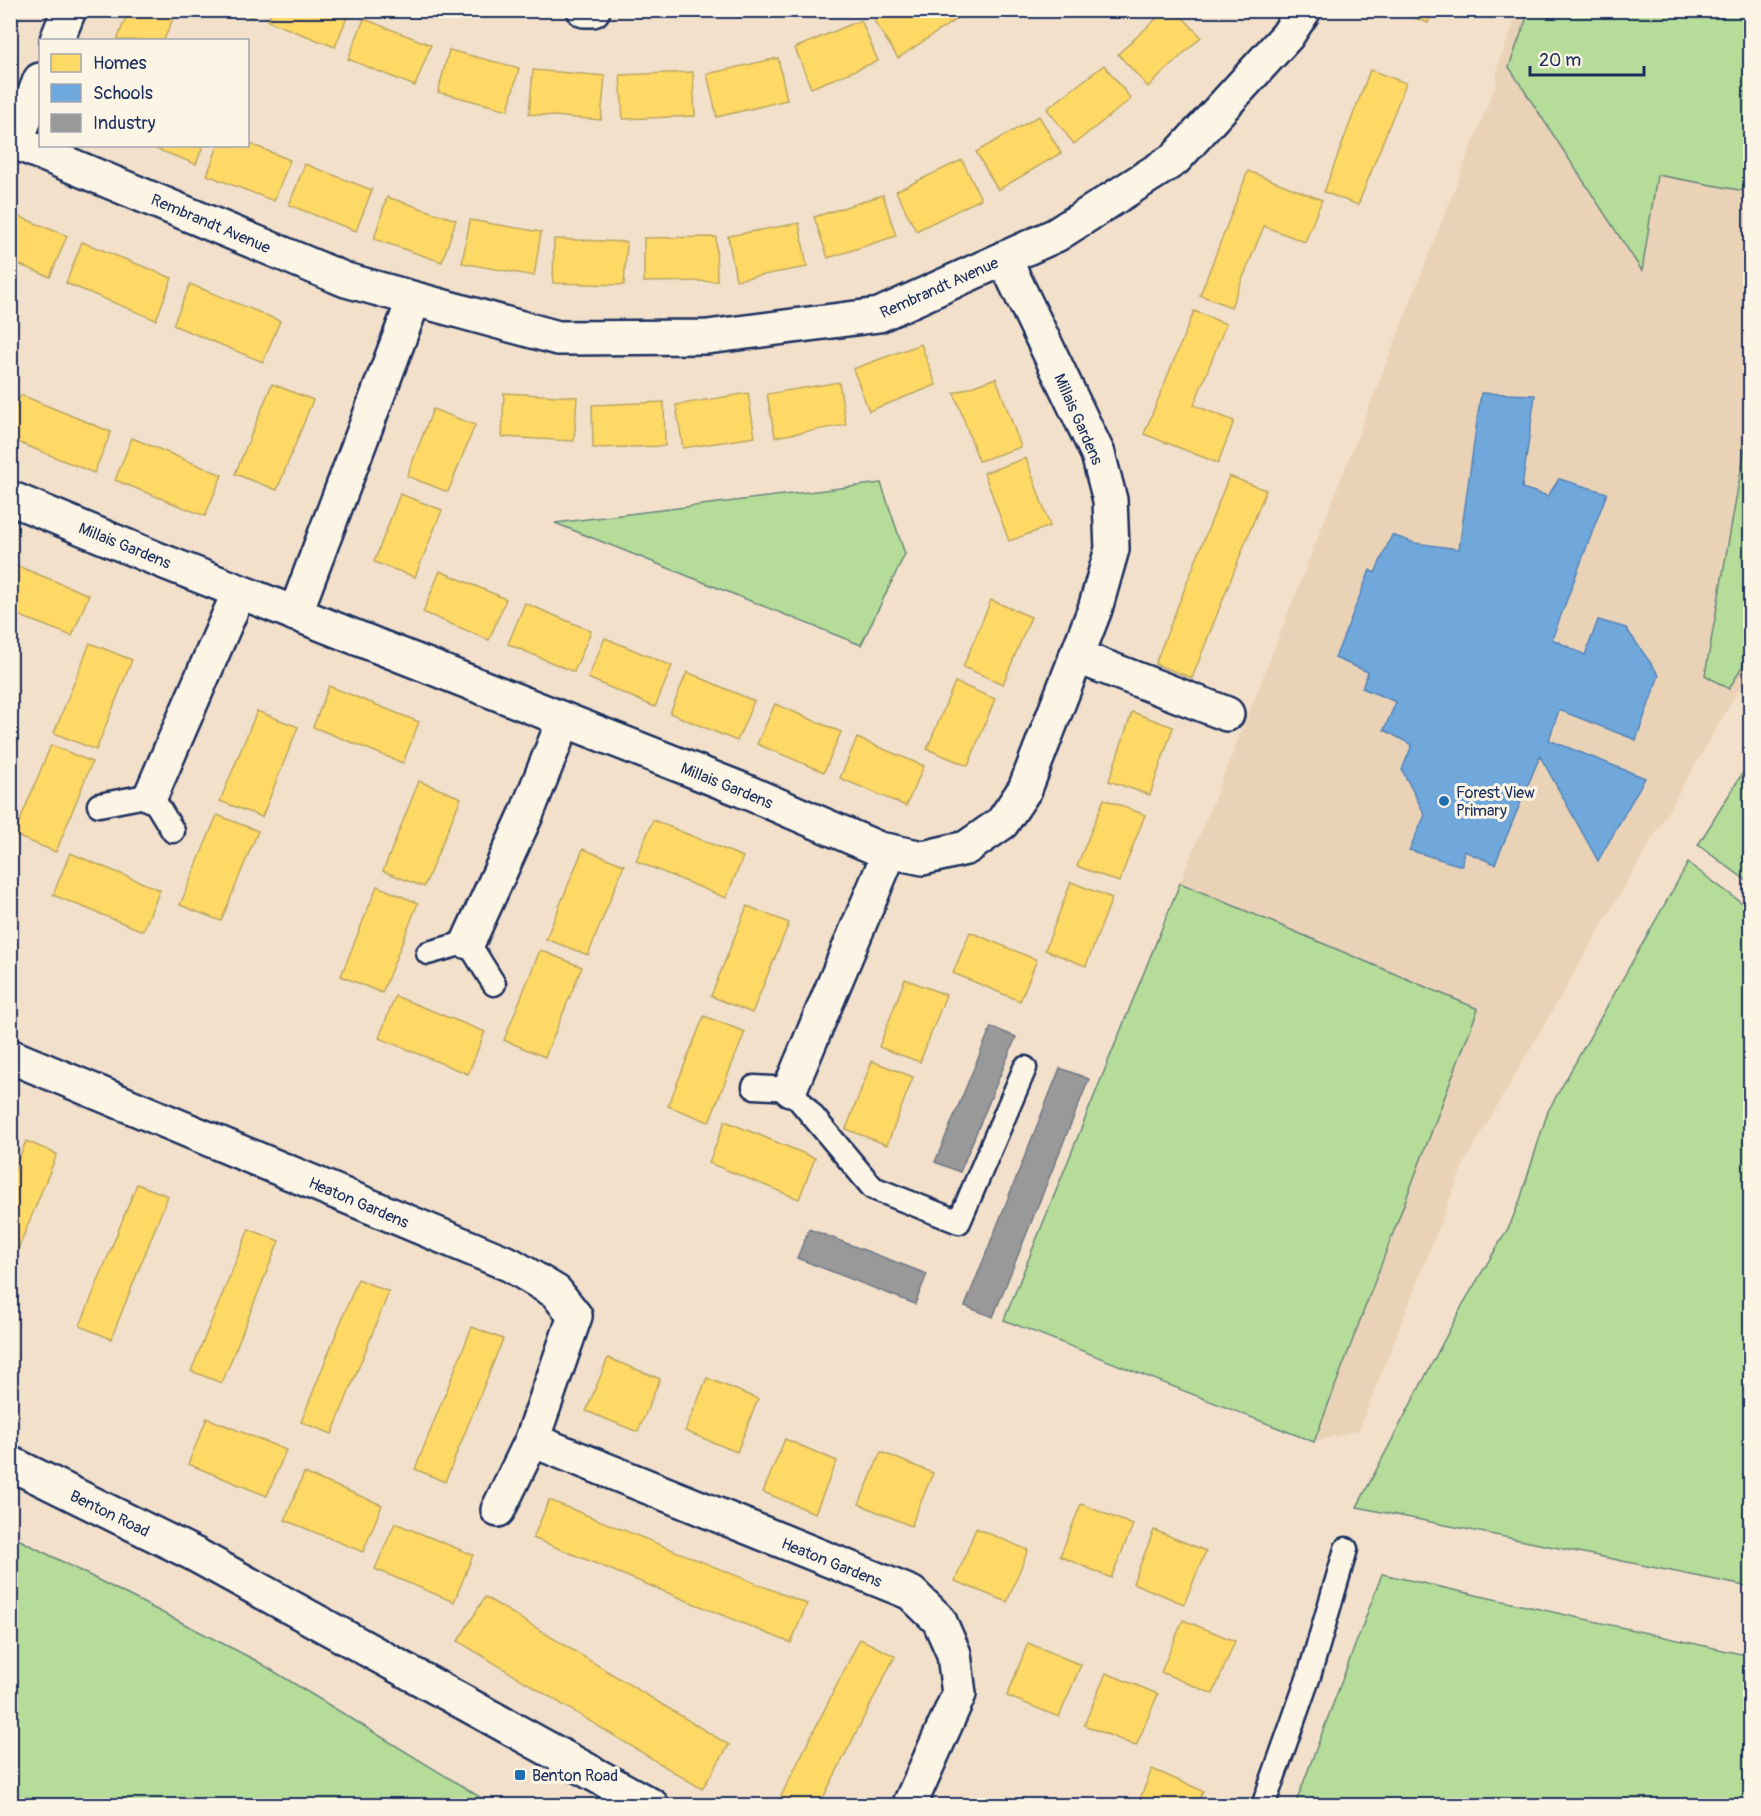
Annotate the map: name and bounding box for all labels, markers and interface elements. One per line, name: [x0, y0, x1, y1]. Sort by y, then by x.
legend: [39, 39, 249, 147]
scale bar: [1530, 39, 1644, 77]
text: 20 m: [1539, 49, 1581, 72]
text: Homes: [93, 52, 146, 75]
text: Schools: [93, 82, 153, 105]
text: Industry: [93, 112, 156, 135]
street label: Rembrandt Avenue: [148, 190, 273, 258]
street label: Rembrandt Avenue: [877, 253, 1002, 323]
street label: Millais Gardens: [1049, 371, 1107, 468]
street label: Millais Gardens: [76, 518, 174, 574]
street label: Millais Gardens: [678, 758, 776, 814]
place label: Forest View Primary: [1456, 783, 1535, 821]
marker: Forest View Primary: [1437, 794, 1451, 808]
street label: Heaton Gardens: [306, 1173, 412, 1233]
street label: Benton Road: [66, 1486, 153, 1542]
street label: Heaton Gardens: [778, 1534, 885, 1592]
place label: Benton Road: [532, 1766, 618, 1786]
marker: Benton Road: [513, 1768, 527, 1782]

